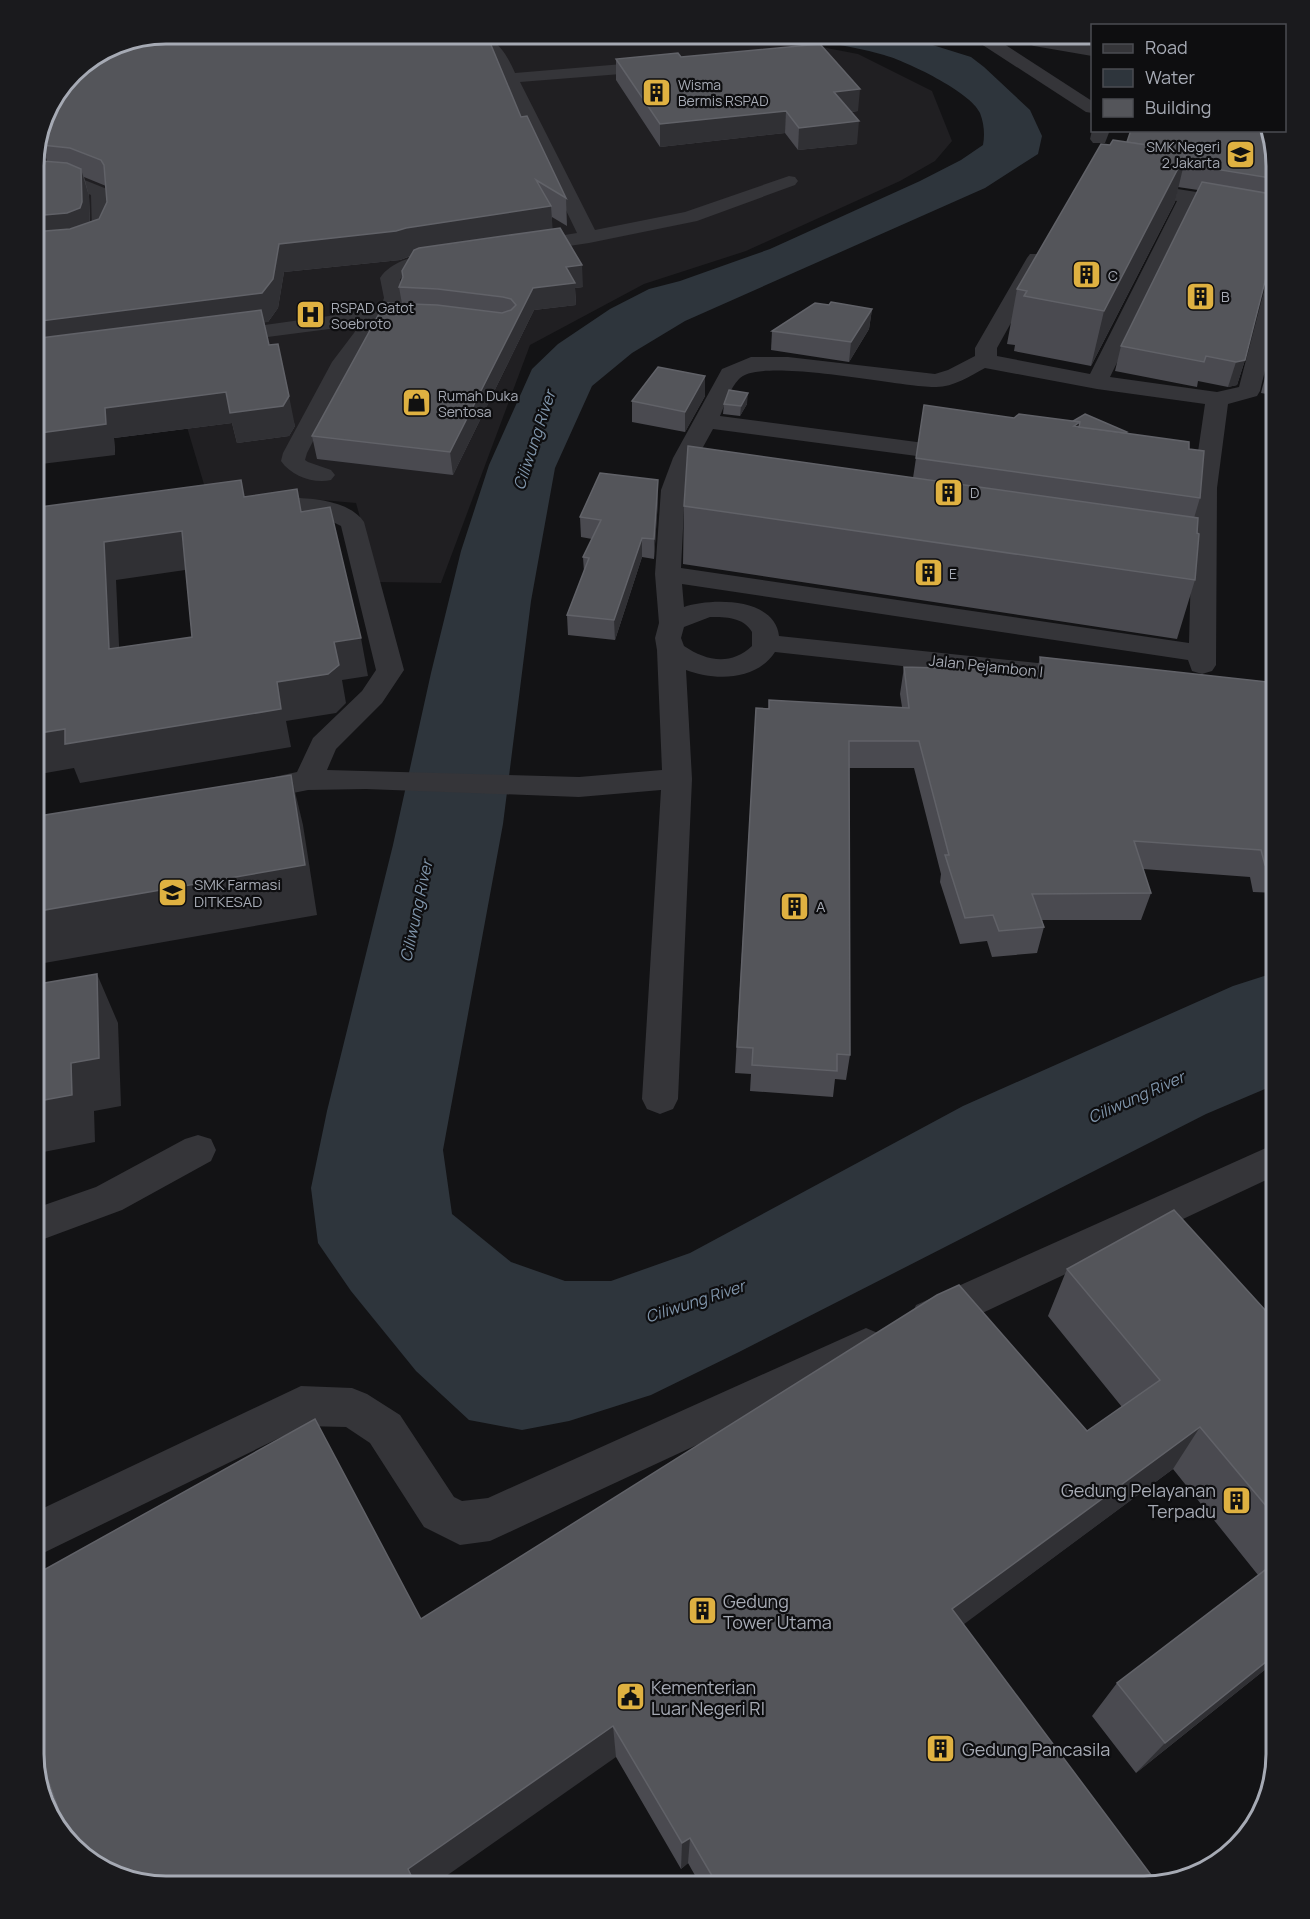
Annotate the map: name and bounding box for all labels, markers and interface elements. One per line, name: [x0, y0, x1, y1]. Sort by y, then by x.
legend: [1091, 24, 1286, 132]
text: Road: [1145, 35, 1188, 59]
text: Water: [1145, 65, 1195, 89]
place label: Wisma Bermis RSPAD: [678, 75, 769, 110]
building icon: Wisma Bermis RSPAD: [641, 76, 673, 108]
text: Building: [1145, 95, 1211, 119]
place label: SMK Negeri 2 Jakarta: [1146, 137, 1220, 172]
school or university icon: SMK Negeri 2 Jakarta: [1225, 138, 1257, 170]
building icon: C: [1071, 259, 1103, 291]
place label: C: [1108, 266, 1118, 285]
building icon: B: [1184, 280, 1216, 312]
place label: B: [1221, 287, 1230, 306]
place label: RSPAD Gatot Soebroto: [331, 298, 415, 333]
hospital icon: RSPAD Gatot Soebroto: [294, 299, 326, 331]
water label: Ciliwung River: [508, 385, 561, 493]
place label: Rumah Duka Sentosa: [438, 386, 518, 421]
shop icon: Rumah Duka Sentosa: [401, 387, 433, 419]
building icon: D: [933, 476, 965, 508]
place label: D: [970, 483, 979, 502]
building icon: E: [912, 557, 944, 589]
place label: E: [949, 564, 957, 583]
street label: Jalan Pejambon I: [928, 650, 1044, 682]
water label: Ciliwung River: [394, 856, 438, 964]
place label: SMK Farmasi DITKESAD: [194, 874, 281, 912]
school or university icon: SMK Farmasi DITKESAD: [157, 877, 189, 909]
building icon: A: [779, 890, 811, 922]
place label: A: [816, 896, 826, 917]
water label: Ciliwung River: [1084, 1065, 1190, 1128]
water label: Ciliwung River: [642, 1274, 750, 1327]
place label: Gedung Pelayanan Terpadu: [1061, 1478, 1216, 1523]
building icon: Gedung Pelayanan Terpadu: [1221, 1484, 1253, 1516]
place label: Gedung Tower Utama: [723, 1589, 832, 1634]
building icon: Gedung Tower Utama: [686, 1595, 718, 1627]
place label: Kementerian Luar Negeri RI: [651, 1675, 765, 1720]
public building icon: Kementerian Luar Negeri RI: [614, 1681, 646, 1713]
building icon: Gedung Pancasila: [925, 1733, 957, 1765]
place label: Gedung Pancasila: [962, 1737, 1110, 1761]

